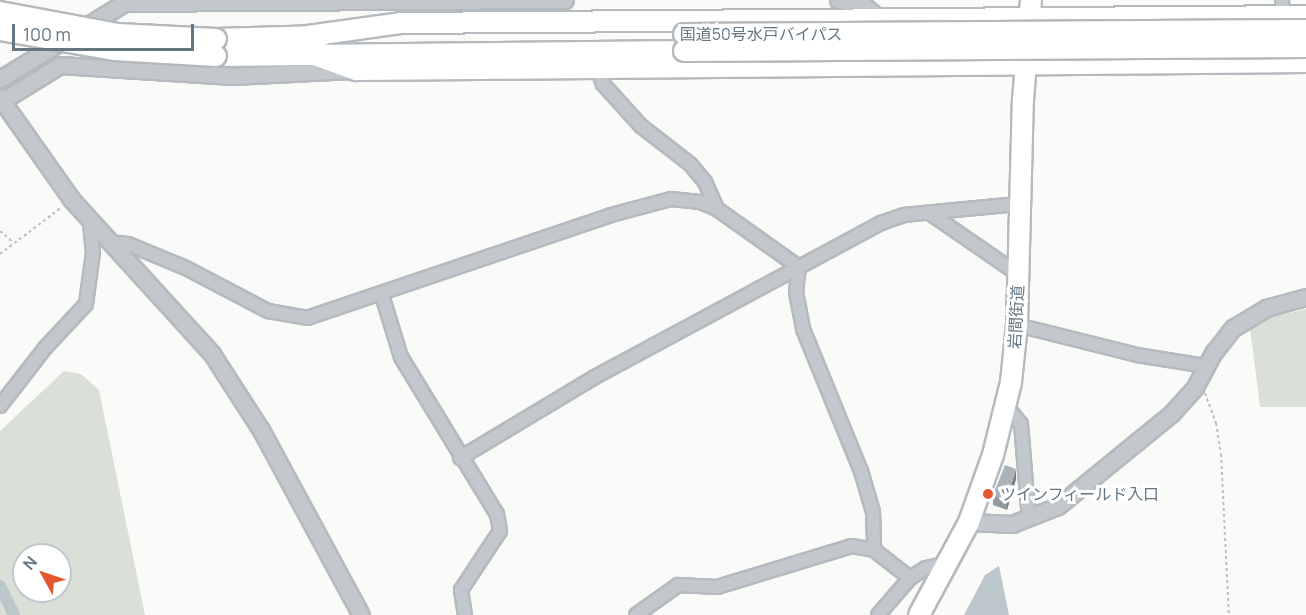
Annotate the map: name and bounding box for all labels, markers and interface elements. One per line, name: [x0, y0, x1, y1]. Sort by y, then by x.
scale bar: [15, 12, 196, 50]
text: 100 m: [23, 22, 71, 46]
street label: 国道50号水戸バイパス: [680, 24, 842, 44]
street label: 岩間街道: [1005, 285, 1027, 349]
place label: ツインフィールド入口: [1000, 484, 1160, 504]
marker: ツインフィールド入口: [981, 487, 995, 501]
north arrow: [12, 543, 72, 603]
text: N: [18, 551, 42, 574]

